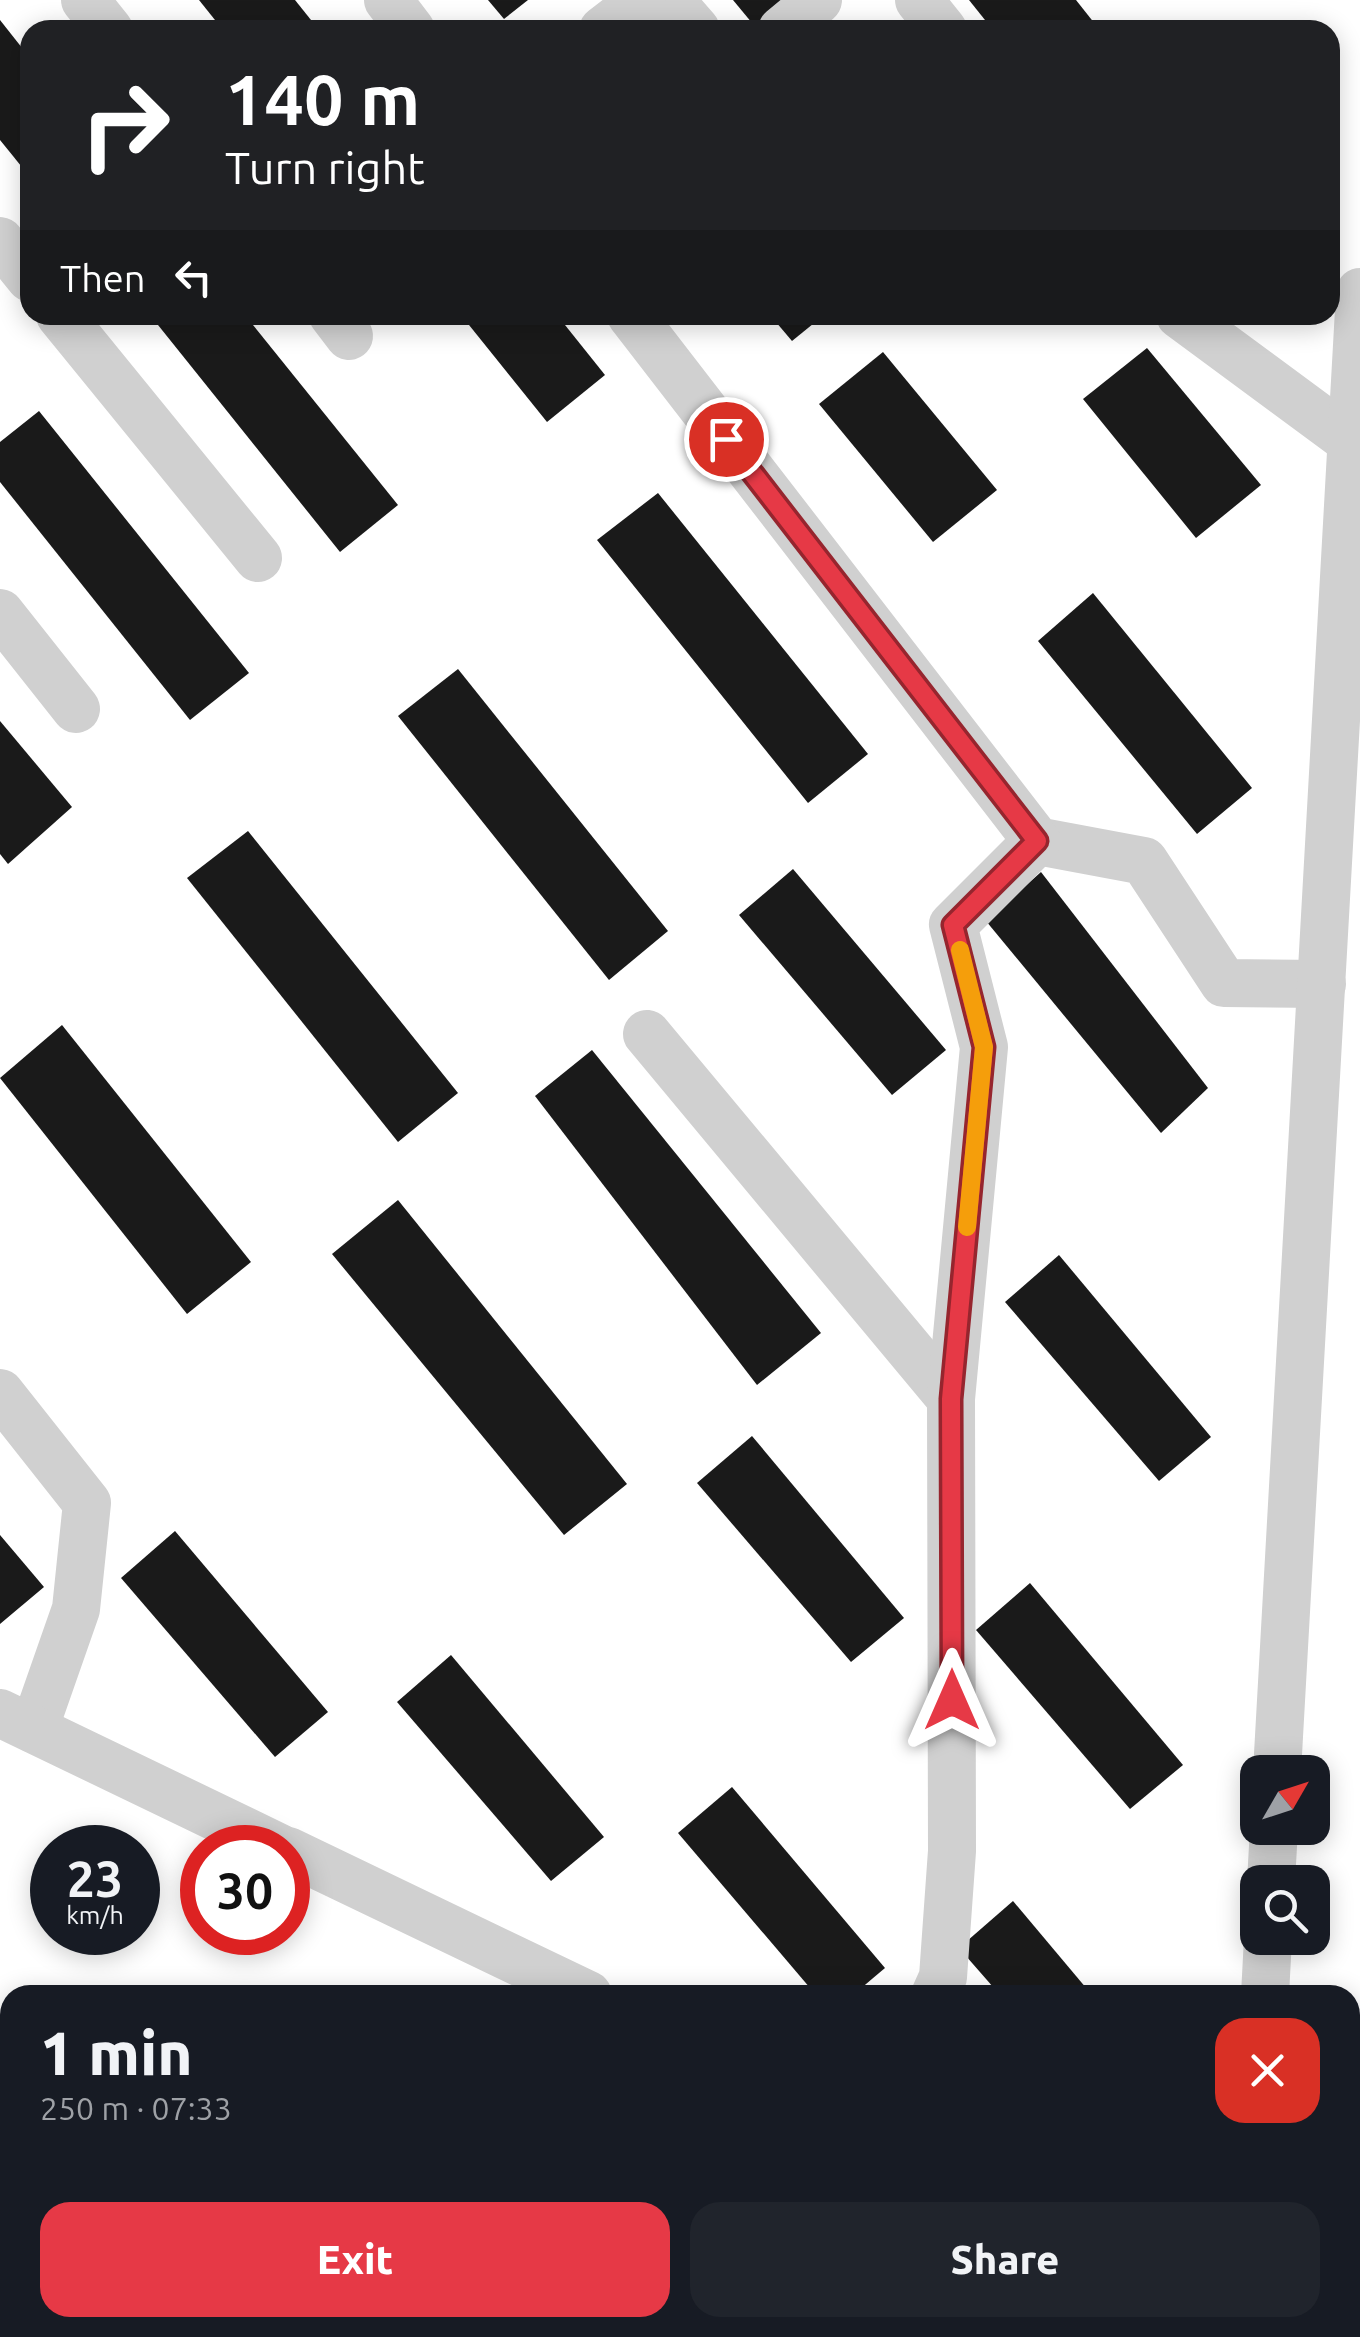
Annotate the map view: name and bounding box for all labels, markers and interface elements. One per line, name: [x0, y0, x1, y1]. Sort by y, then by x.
icon: right: [60, 60, 190, 190]
text: 140 m: [225, 60, 420, 138]
text: Turn right: [225, 142, 425, 193]
icon: left: [166, 250, 221, 305]
text: Then: [60, 257, 146, 299]
pin: [684, 397, 769, 482]
icon: arrive: [699, 412, 754, 467]
position arrow: [900, 1648, 1004, 1752]
north arrow: [1240, 1755, 1330, 1845]
map controls: [1240, 1755, 1330, 1955]
speed limit sign: 30: [180, 1825, 310, 1955]
text: 23: [67, 1850, 123, 1906]
button: search: [1240, 1865, 1330, 1955]
text: km/h: [66, 1901, 124, 1929]
button: close: [1215, 2018, 1320, 2123]
text: 1 min: [40, 2019, 193, 2086]
text: 250 m · 07:33: [40, 2090, 232, 2126]
button: Exit: [40, 2202, 670, 2317]
button: Share: [690, 2202, 1320, 2317]

